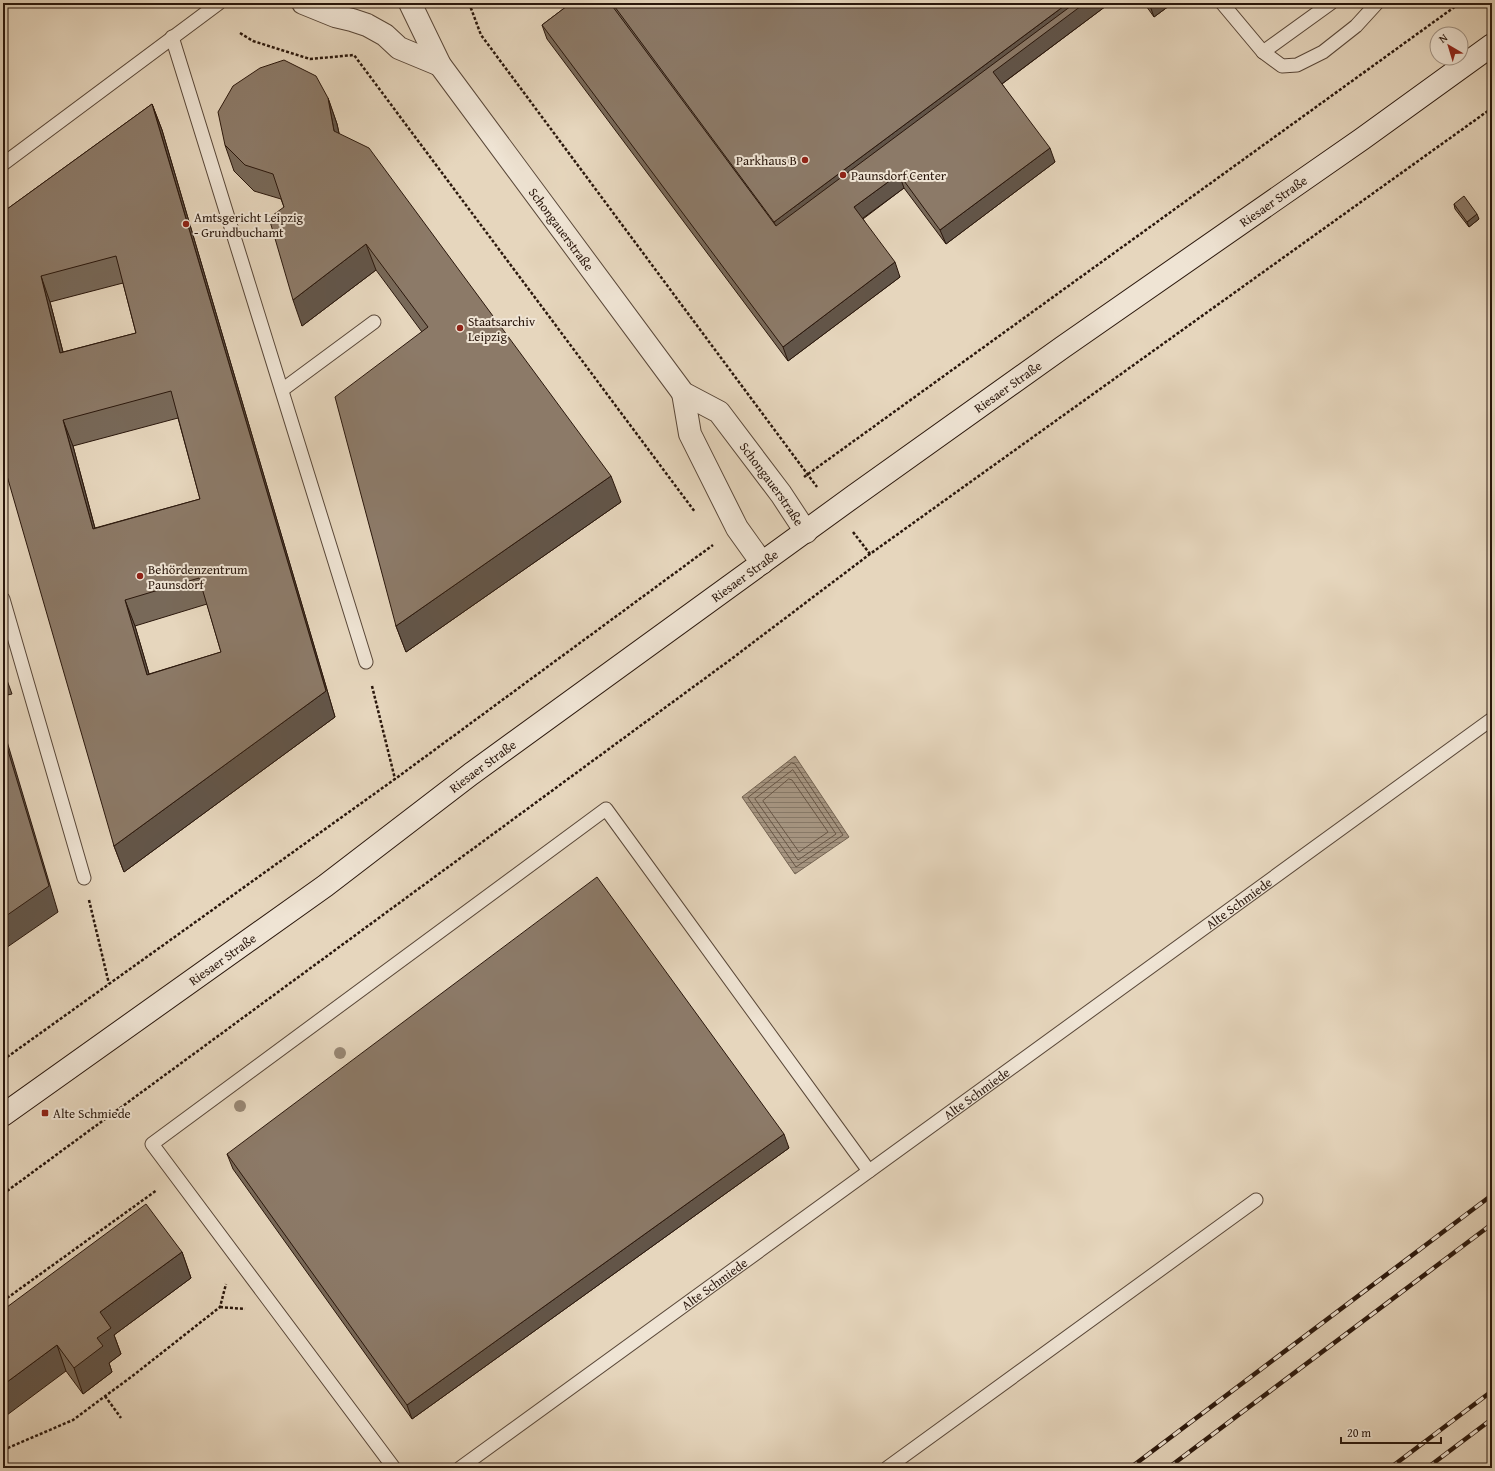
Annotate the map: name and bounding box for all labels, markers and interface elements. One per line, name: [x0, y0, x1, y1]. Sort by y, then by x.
north arrow: [1429, 26, 1469, 66]
text: N: [1435, 29, 1451, 47]
place label: Parkhaus B: [736, 151, 797, 170]
marker: Parkhaus B: [800, 155, 810, 165]
place label: Paunsdorf Center: [851, 166, 947, 185]
marker: Paunsdorf Center: [838, 170, 848, 180]
street label: Riesaer Straße: [1235, 170, 1311, 231]
street label: Schongauerstraße: [524, 183, 599, 275]
place label: Amtsgericht Leipzig - Grundbuchamt: [194, 208, 304, 242]
marker: Amtsgericht Leipzig - Grundbuchamt: [181, 219, 191, 229]
place label: Staatsarchiv Leipzig: [468, 312, 536, 346]
marker: Staatsarchiv Leipzig: [455, 323, 465, 333]
street label: Riesaer Straße: [970, 356, 1045, 417]
street label: Schongauerstraße: [735, 438, 809, 529]
street label: Riesaer Straße: [707, 545, 782, 606]
place label: Behördenzentrum Paunsdorf: [148, 560, 248, 594]
marker: Behördenzentrum Paunsdorf: [135, 571, 145, 581]
street label: Riesaer Straße: [445, 735, 520, 797]
street label: Alte Schmiede: [1201, 872, 1276, 933]
street label: Riesaer Straße: [185, 928, 260, 990]
street label: Alte Schmiede: [939, 1063, 1013, 1124]
place label: Alte Schmiede: [53, 1104, 131, 1123]
marker: Alte Schmiede: [40, 1108, 50, 1118]
street label: Alte Schmiede: [677, 1253, 751, 1314]
scale bar: [1341, 1419, 1441, 1445]
text: 20 m: [1347, 1424, 1371, 1441]

